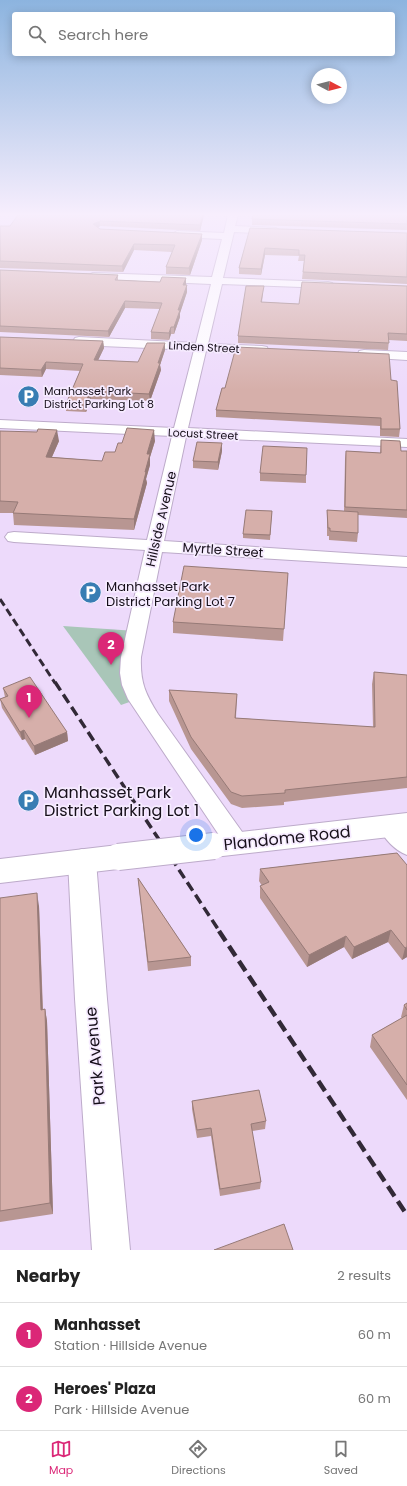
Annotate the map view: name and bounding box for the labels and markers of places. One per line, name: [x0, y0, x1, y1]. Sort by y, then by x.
place label: Manhasset Park District Parking Lot 8: [44, 383, 154, 412]
parking icon: Manhasset Park District Parking Lot 8: [16, 384, 42, 410]
place label: Manhasset Park District Parking Lot 7: [106, 577, 235, 611]
parking icon: Manhasset Park District Parking Lot 7: [78, 580, 104, 606]
pin: 2: [98, 632, 124, 665]
pin: 1: [16, 685, 42, 718]
place label: Manhasset Park District Parking Lot 1: [44, 781, 199, 822]
parking icon: Manhasset Park District Parking Lot 1: [16, 788, 42, 814]

